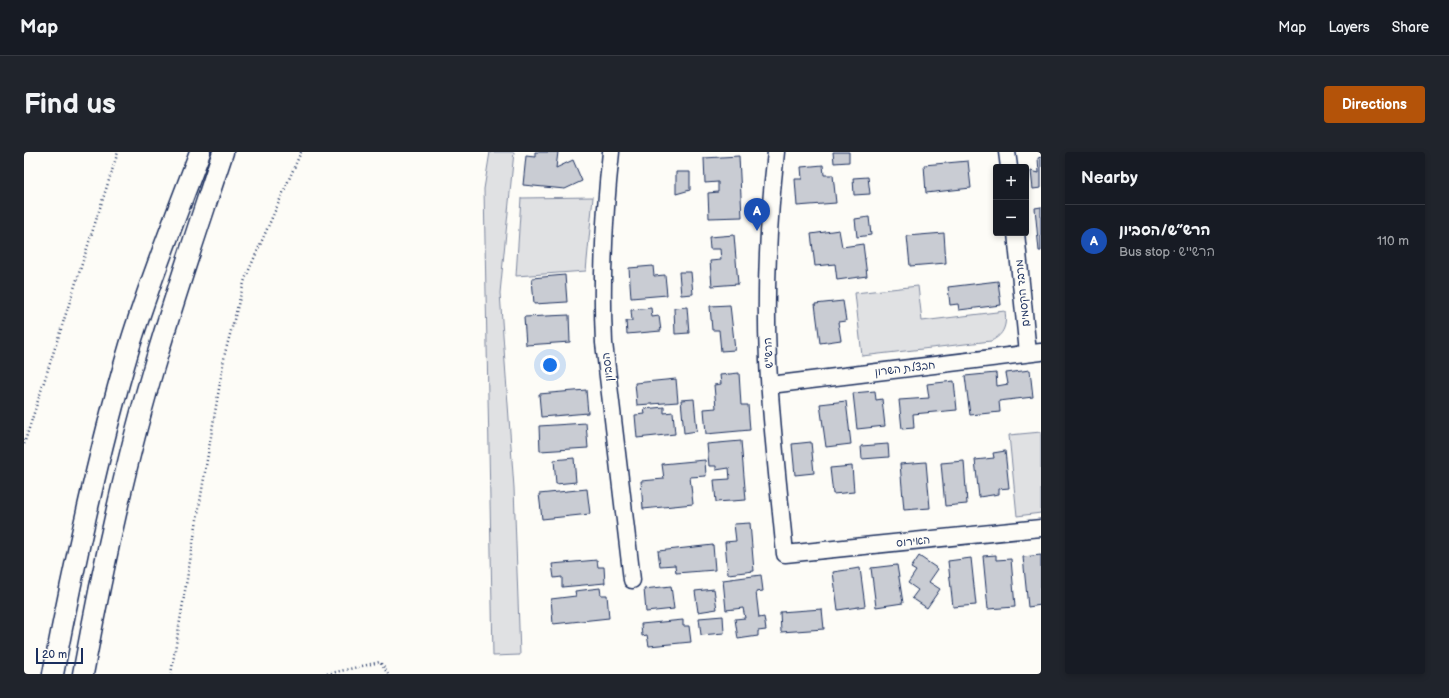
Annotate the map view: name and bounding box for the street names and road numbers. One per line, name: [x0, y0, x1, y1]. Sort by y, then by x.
street label: מרבד הקסמים: [1013, 259, 1033, 327]
street label: הרש''ש: [761, 337, 776, 369]
street label: הסביון: [599, 352, 616, 382]
street label: חבצלת השרון: [874, 358, 936, 379]
street label: האירוס: [895, 533, 931, 550]

